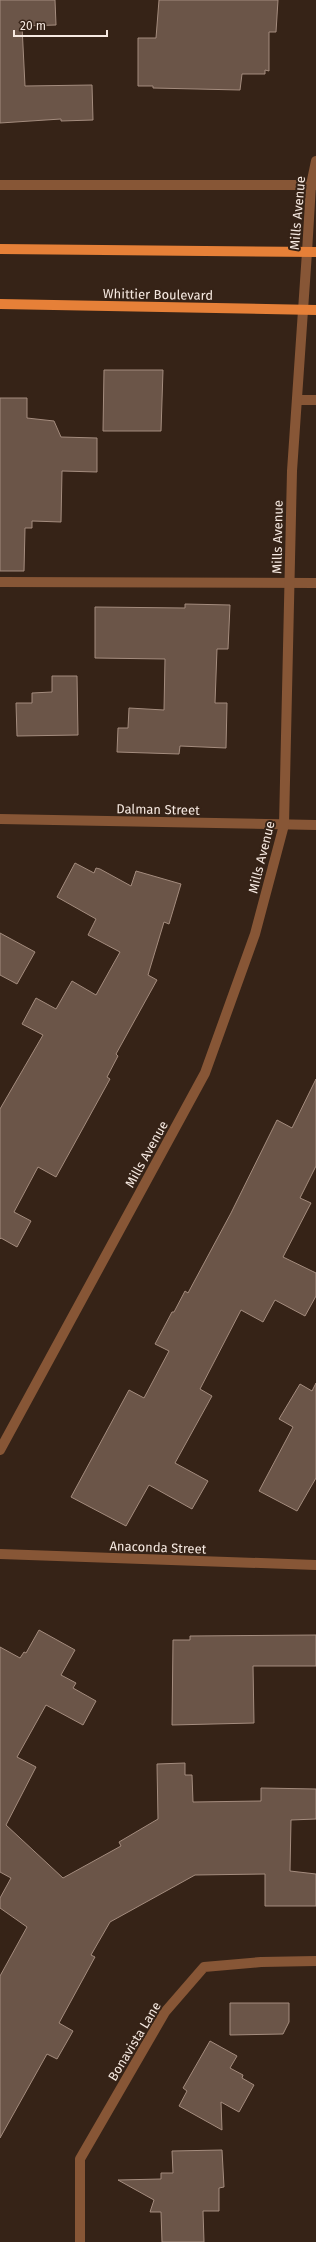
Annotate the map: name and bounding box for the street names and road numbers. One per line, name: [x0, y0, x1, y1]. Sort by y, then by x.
street label: Mills Avenue: [287, 175, 308, 251]
street label: Whittier Boulevard: [103, 286, 213, 303]
street label: Mills Avenue: [269, 500, 286, 574]
street label: Dalman Street: [116, 801, 200, 818]
street label: Mills Avenue: [245, 819, 278, 895]
street label: Mills Avenue: [122, 1118, 171, 1190]
street label: Anaconda Street: [109, 1538, 207, 1557]
street label: Bonavista Lane: [105, 1999, 164, 2083]

